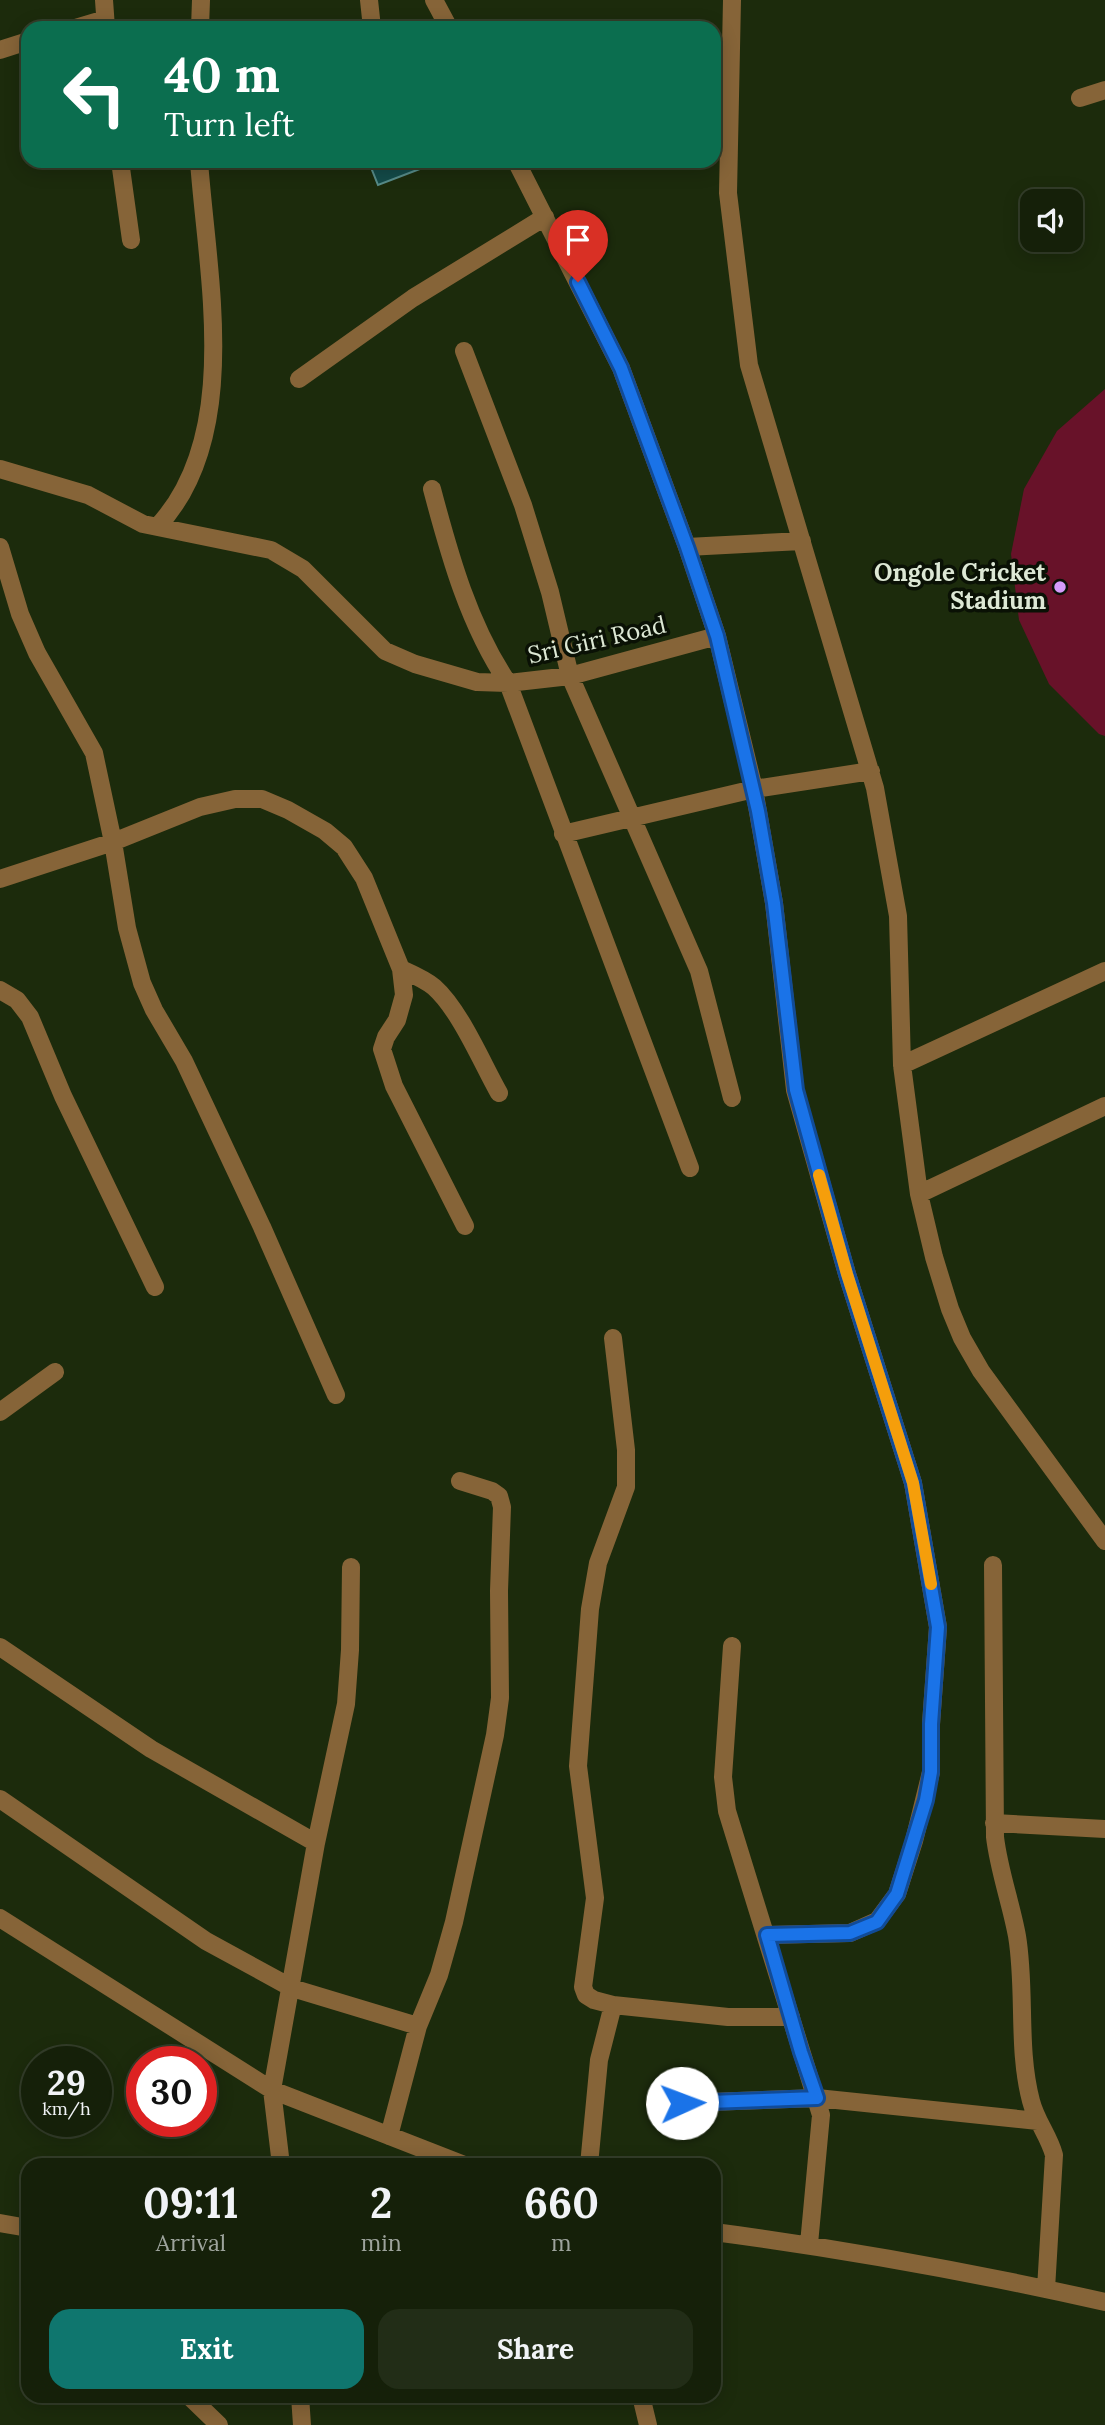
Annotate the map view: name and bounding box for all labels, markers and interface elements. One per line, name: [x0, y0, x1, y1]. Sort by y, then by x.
text: 40 m: [164, 43, 280, 105]
icon: left: [49, 49, 140, 140]
text: Turn left: [164, 104, 294, 145]
map controls: [1020, 189, 1083, 252]
button: sound: [1020, 189, 1083, 252]
pin: [548, 210, 608, 282]
icon: arrive: [559, 221, 597, 259]
place label: Ongole Cricket Stadium: [874, 557, 1047, 616]
marker: Ongole Cricket Stadium: [1052, 579, 1068, 595]
street label: Sri Giri Road: [525, 609, 669, 670]
speed limit sign: 30: [126, 2046, 217, 2137]
text: 29: [47, 2060, 86, 2105]
position arrow: [645, 2066, 719, 2140]
text: km/h: [42, 2097, 91, 2120]
text: 09:11: [143, 2176, 239, 2230]
text: 2: [370, 2176, 392, 2230]
text: 660: [524, 2176, 599, 2230]
text: Arrival: [156, 2228, 226, 2257]
text: min: [361, 2228, 402, 2257]
text: m: [551, 2228, 572, 2257]
button: Exit: [49, 2309, 364, 2389]
button: Share: [378, 2309, 693, 2389]

